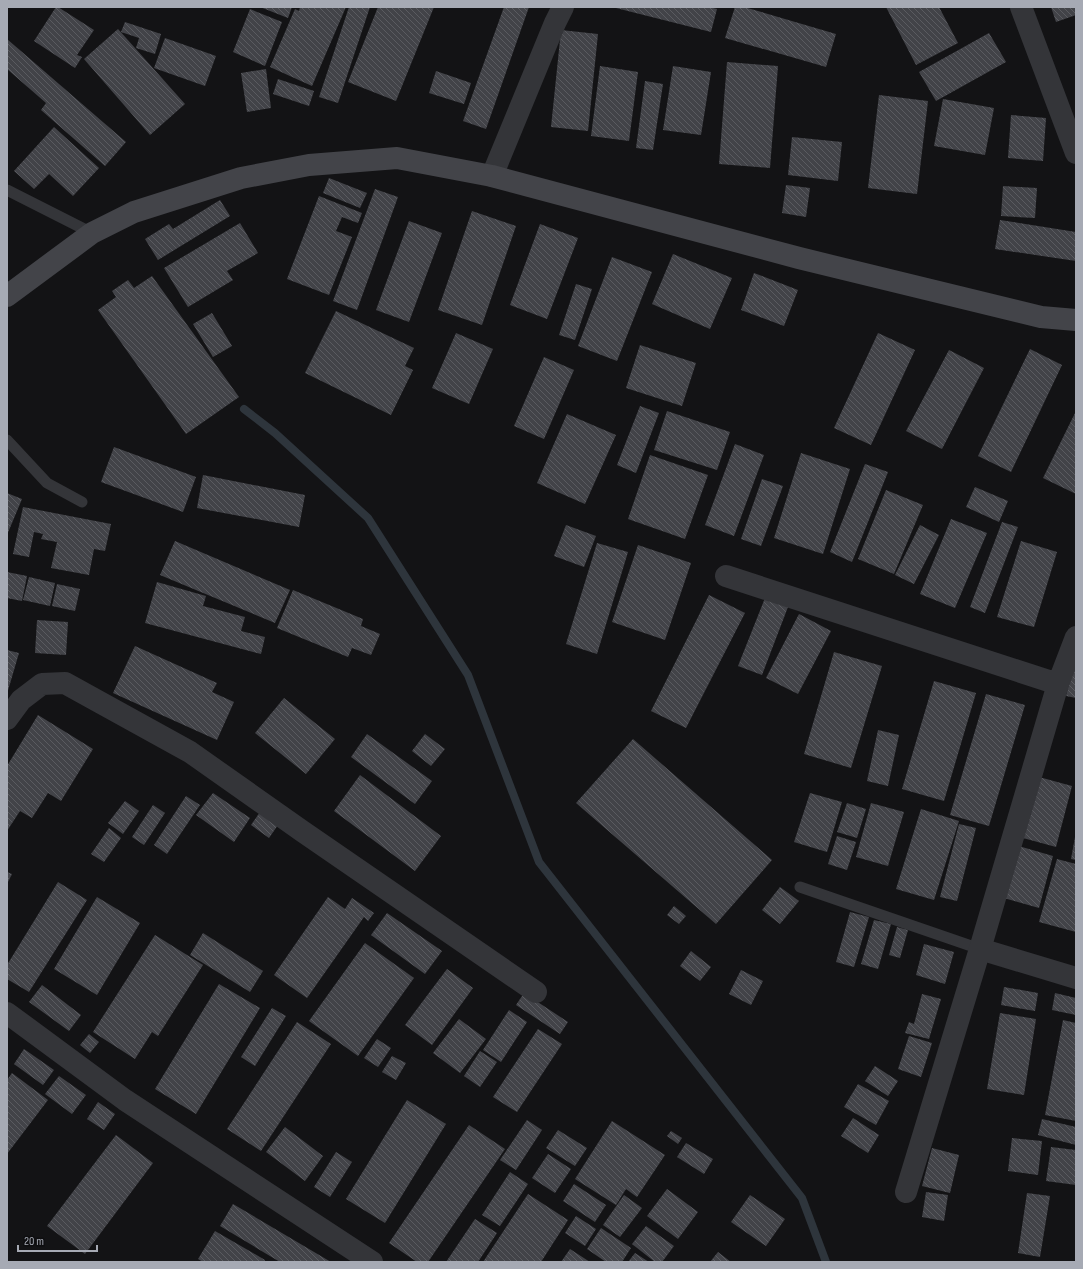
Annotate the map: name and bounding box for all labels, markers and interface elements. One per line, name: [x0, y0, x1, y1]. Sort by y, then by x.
scale bar: [18, 1227, 97, 1253]
text: 20 m: [24, 1234, 44, 1249]

